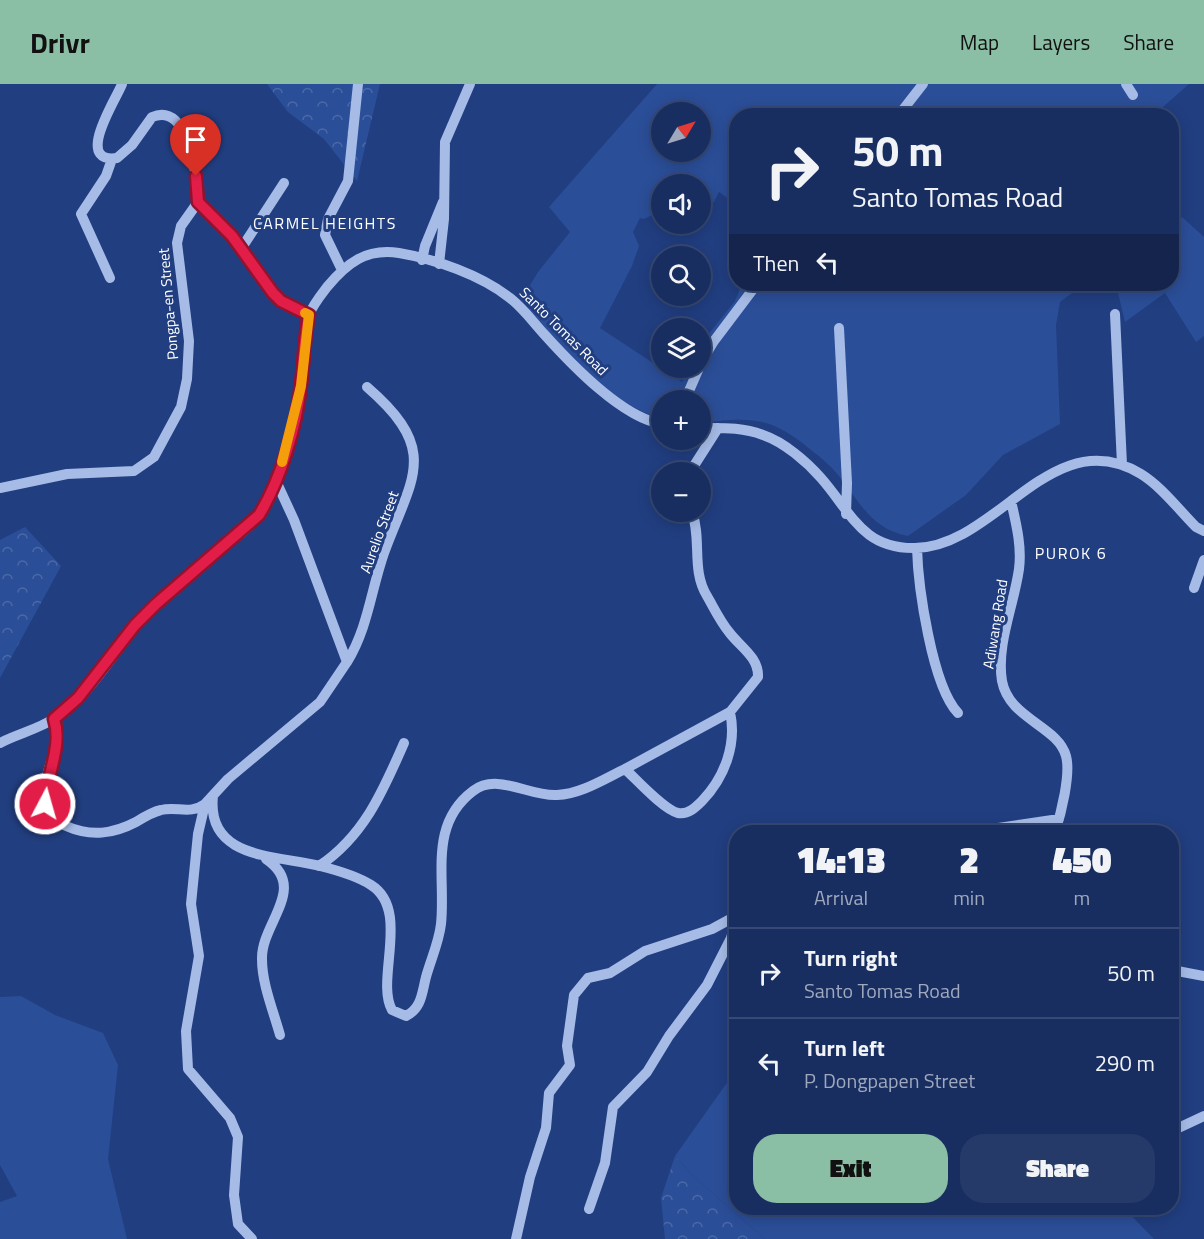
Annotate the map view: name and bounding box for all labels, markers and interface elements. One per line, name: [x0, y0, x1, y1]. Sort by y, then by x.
text: Drivr: [30, 21, 90, 64]
text: Map: [960, 26, 999, 58]
text: Layers: [1032, 26, 1090, 58]
text: Share: [1123, 26, 1174, 58]
north arrow: [651, 102, 711, 162]
map controls: [651, 102, 711, 522]
pin: [170, 114, 221, 176]
text: 50 m: [852, 118, 944, 182]
icon: arrive: [179, 123, 212, 156]
icon: right: [753, 132, 831, 210]
button: sound: [651, 174, 711, 234]
text: Santo Tomas Road: [852, 176, 1063, 217]
district label: CARMEL HEIGHTS: [253, 211, 397, 235]
street label: Pongpa-en Street: [152, 246, 184, 361]
button: search: [651, 246, 711, 306]
text: Then: [753, 246, 799, 280]
icon: left: [811, 246, 844, 279]
street label: Santo Tomas Road: [514, 281, 614, 381]
button: layers: [651, 318, 711, 378]
button: +: [651, 390, 711, 450]
button: −: [651, 462, 711, 522]
street label: Aurelio Street: [353, 487, 405, 576]
district label: PUROK 6: [1035, 541, 1107, 565]
street label: Adiwang Road: [977, 578, 1013, 670]
position arrow: [13, 772, 77, 836]
text: 14:13: [796, 832, 886, 887]
text: 2: [959, 832, 979, 887]
text: 450: [1052, 832, 1112, 887]
text: Arrival: [814, 882, 868, 913]
text: min: [953, 882, 985, 913]
text: m: [1074, 882, 1090, 913]
text: Turn right: [804, 941, 898, 975]
text: 50 m: [1107, 956, 1155, 990]
icon: right: [753, 957, 786, 990]
text: Santo Tomas Road: [804, 975, 961, 1006]
text: Turn left: [804, 1031, 885, 1065]
text: 290 m: [1095, 1046, 1155, 1080]
icon: left: [753, 1047, 786, 1080]
text: P. Dongpapen Street: [804, 1065, 975, 1096]
button: Exit: [753, 1134, 948, 1203]
button: Share: [960, 1134, 1155, 1203]

